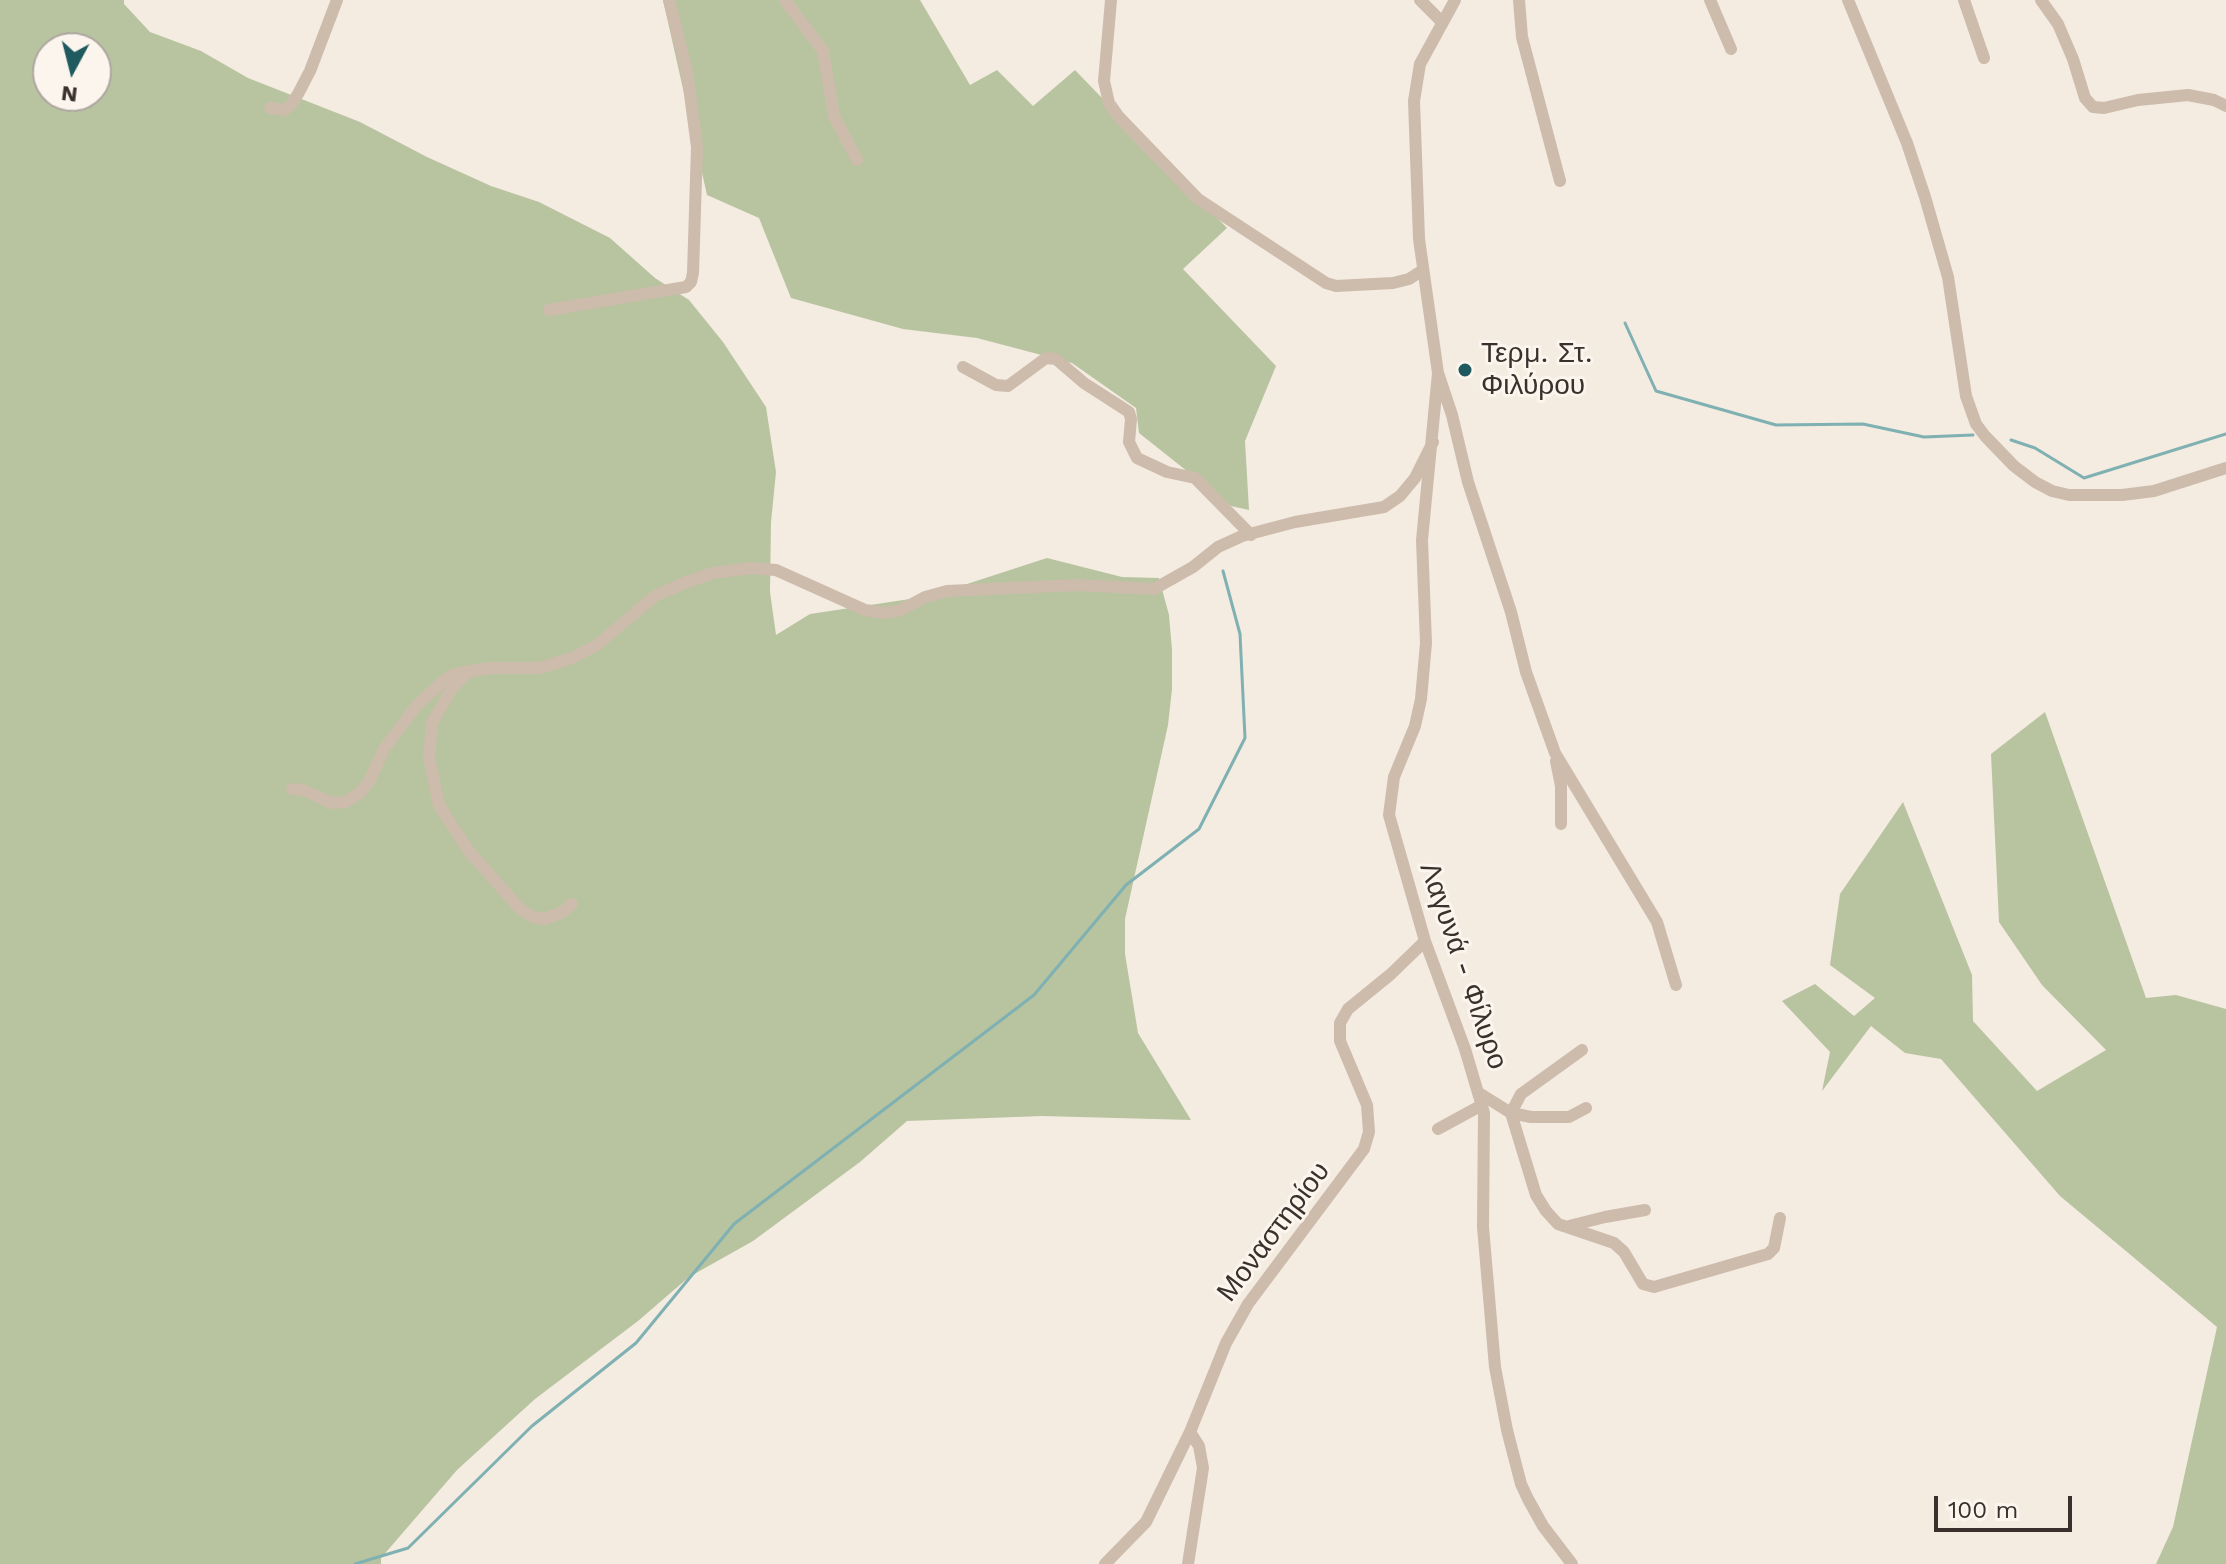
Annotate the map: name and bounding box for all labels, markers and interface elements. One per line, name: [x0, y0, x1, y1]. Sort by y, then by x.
north arrow: [32, 32, 112, 112]
text: N: [60, 81, 79, 108]
place label: Τερμ. Στ. Φιλύρου: [1481, 337, 1592, 403]
marker: Τερμ. Στ. Φιλύρου: [1456, 361, 1474, 379]
street label: Λαγυνά - Φίλυρο: [1412, 858, 1514, 1074]
street label: Μοναστηρίου: [1211, 1156, 1337, 1308]
scale bar: [1938, 1480, 2076, 1530]
text: 100 m: [1948, 1496, 2018, 1524]

